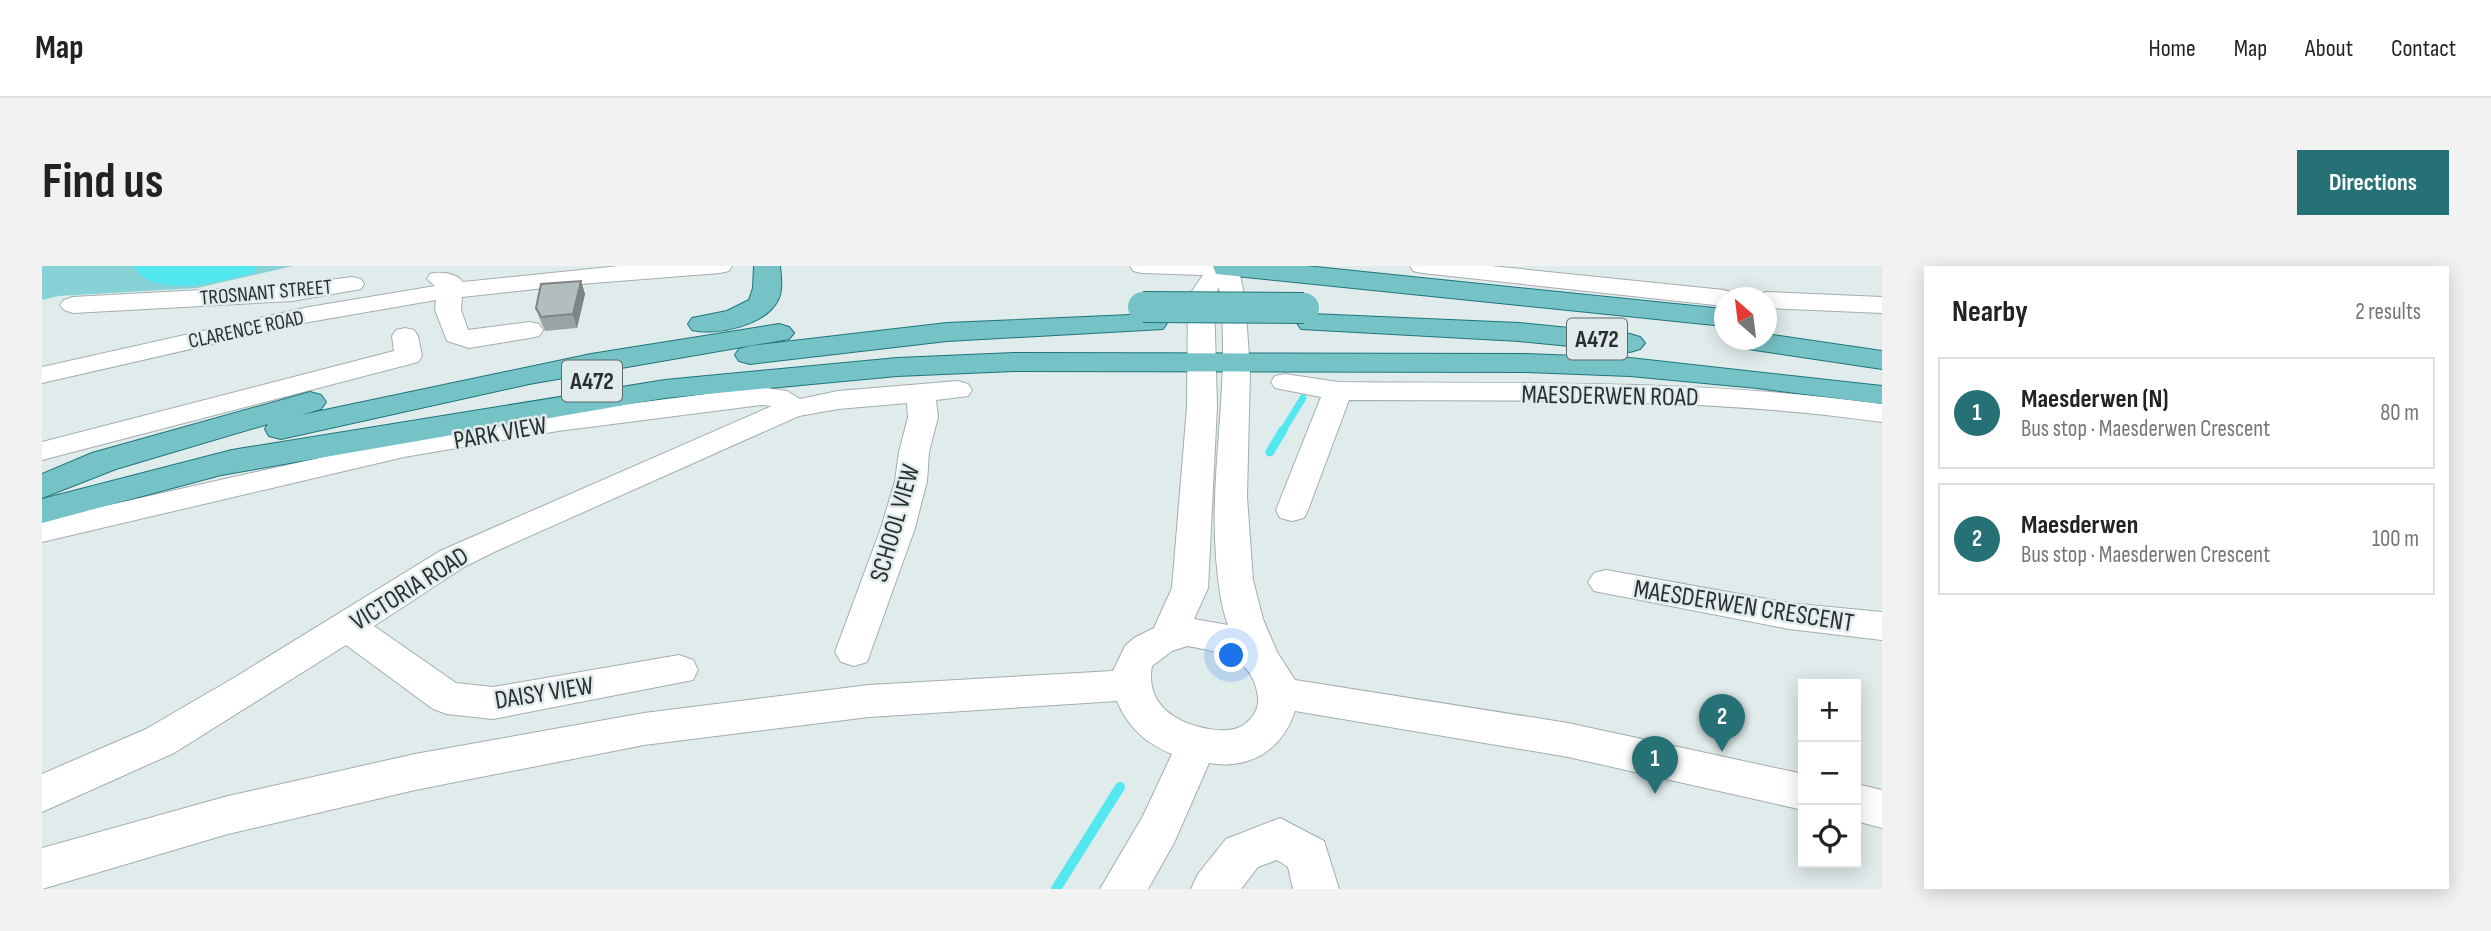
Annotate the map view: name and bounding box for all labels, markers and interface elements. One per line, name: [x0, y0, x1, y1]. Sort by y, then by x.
text: Map: [35, 28, 84, 68]
text: Home: [2148, 34, 2196, 63]
text: Map: [2234, 34, 2267, 63]
text: About: [2305, 34, 2353, 63]
text: Contact: [2391, 34, 2456, 63]
button: Directions: [2297, 150, 2449, 215]
text: Find us: [42, 153, 164, 212]
street label: TROSNANT STREET: [199, 274, 334, 311]
north arrow: [1714, 287, 1777, 350]
text: Nearby: [1952, 294, 2028, 330]
text: 2 results: [2355, 298, 2421, 326]
street label: CLARENCE ROAD: [186, 305, 306, 354]
road number: A472: [1567, 318, 1627, 360]
road number: A472: [562, 360, 622, 401]
street label: MAESDERWEN ROAD: [1521, 379, 1699, 414]
text: Maesderwen (N): [2021, 384, 2168, 415]
text: 1: [1972, 399, 1982, 427]
text: 80 m: [2380, 399, 2419, 427]
street label: PARK VIEW: [451, 410, 549, 457]
text: Bus stop · Maesderwen Crescent: [2021, 415, 2270, 443]
street label: SCHOOL VIEW: [864, 461, 927, 586]
text: Maesderwen: [2021, 510, 2138, 541]
text: 2: [1972, 525, 1982, 553]
text: 100 m: [2372, 525, 2419, 553]
street label: VICTORIA ROAD: [345, 541, 475, 638]
text: Bus stop · Maesderwen Crescent: [2021, 541, 2270, 569]
street label: MAESDERWEN CRESCENT: [1632, 574, 1856, 639]
your location: [1214, 638, 1248, 672]
street label: DAISY VIEW: [493, 670, 596, 717]
map controls: [1798, 679, 1861, 868]
button: +: [1798, 679, 1861, 742]
pin: 2: [1699, 694, 1745, 752]
pin: 1: [1632, 736, 1678, 794]
button: −: [1798, 742, 1861, 805]
button: locate: [1798, 805, 1861, 868]

